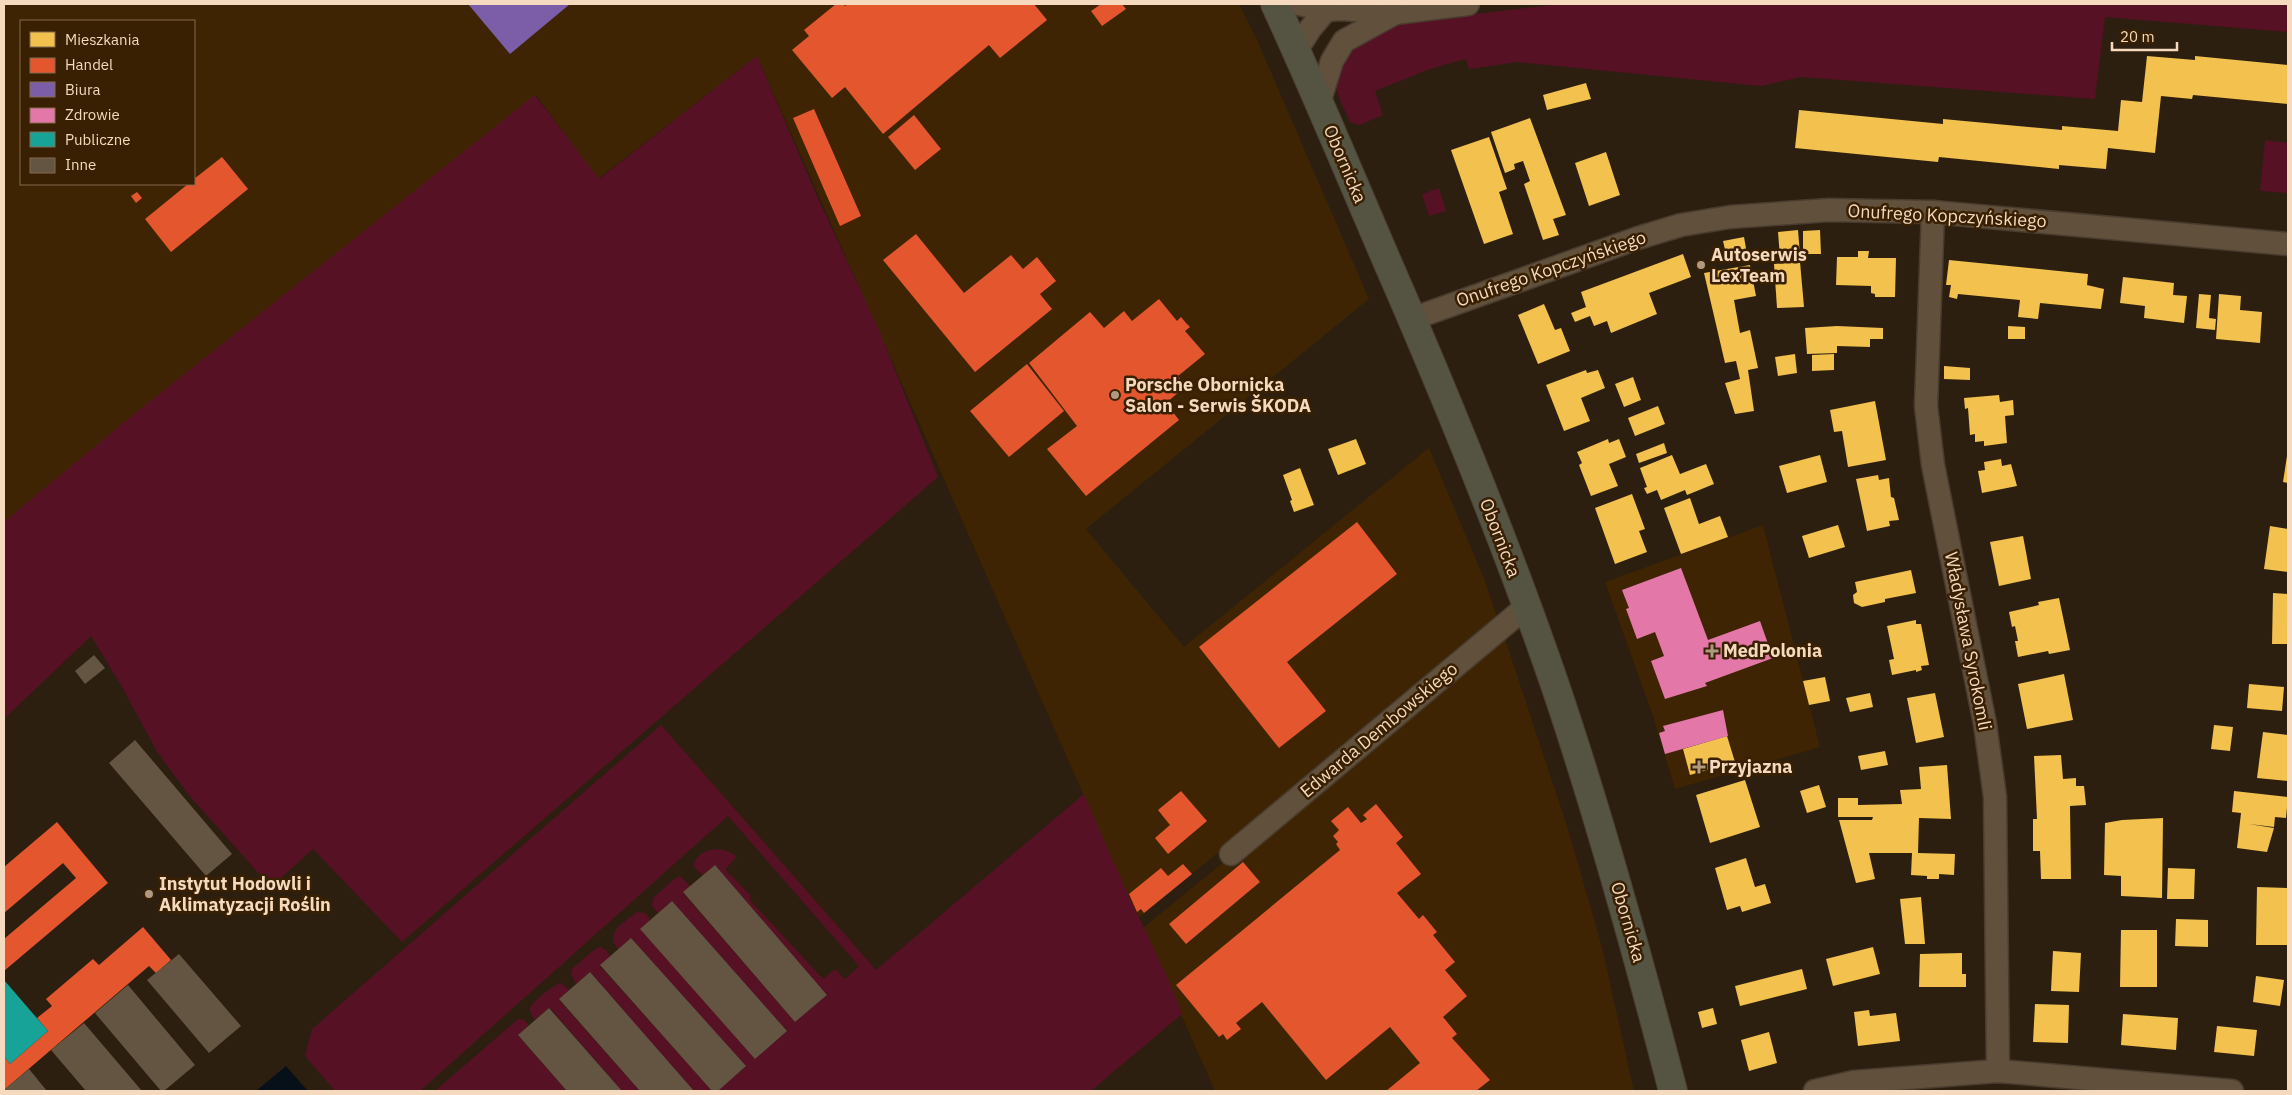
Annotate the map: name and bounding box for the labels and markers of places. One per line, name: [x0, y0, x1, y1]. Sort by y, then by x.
place label: Autoserwis LexTeam: [1711, 243, 1807, 287]
marker: Autoserwis LexTeam: [1695, 259, 1707, 271]
place label: Porsche Obornicka Salon - Serwis ŠKODA: [1125, 373, 1311, 417]
marker: Porsche Obornicka Salon - Serwis ŠKODA: [1109, 389, 1121, 401]
place label: MedPolonia: [1723, 639, 1822, 662]
marker: MedPolonia: [1705, 644, 1719, 658]
place label: Przyjazna: [1709, 755, 1793, 778]
marker: Przyjazna: [1693, 761, 1705, 773]
place label: Instytut Hodowli i Aklimatyzacji Roślin: [159, 872, 331, 916]
marker: Instytut Hodowli i Aklimatyzacji Roślin: [143, 888, 155, 900]

